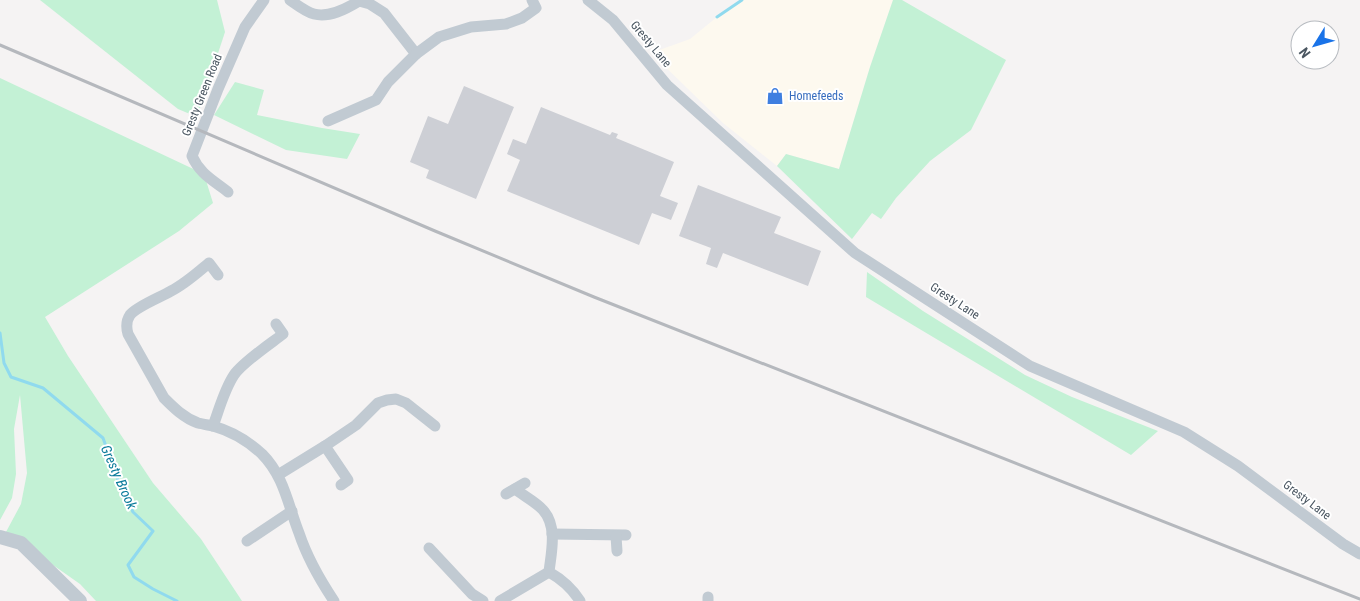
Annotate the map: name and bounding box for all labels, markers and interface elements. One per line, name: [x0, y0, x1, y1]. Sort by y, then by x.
street label: Gresty Lane: [628, 18, 675, 70]
north arrow: [1290, 20, 1340, 70]
text: N: [1296, 45, 1314, 61]
street label: Gresty Green Road: [179, 52, 225, 138]
shop icon: Homefeeds: [765, 86, 785, 106]
place label: Homefeeds: [789, 89, 843, 103]
street label: Gresty Lane: [928, 280, 983, 322]
water label: Gresty Brook: [98, 442, 141, 512]
street label: Gresty Lane: [1280, 478, 1334, 523]

